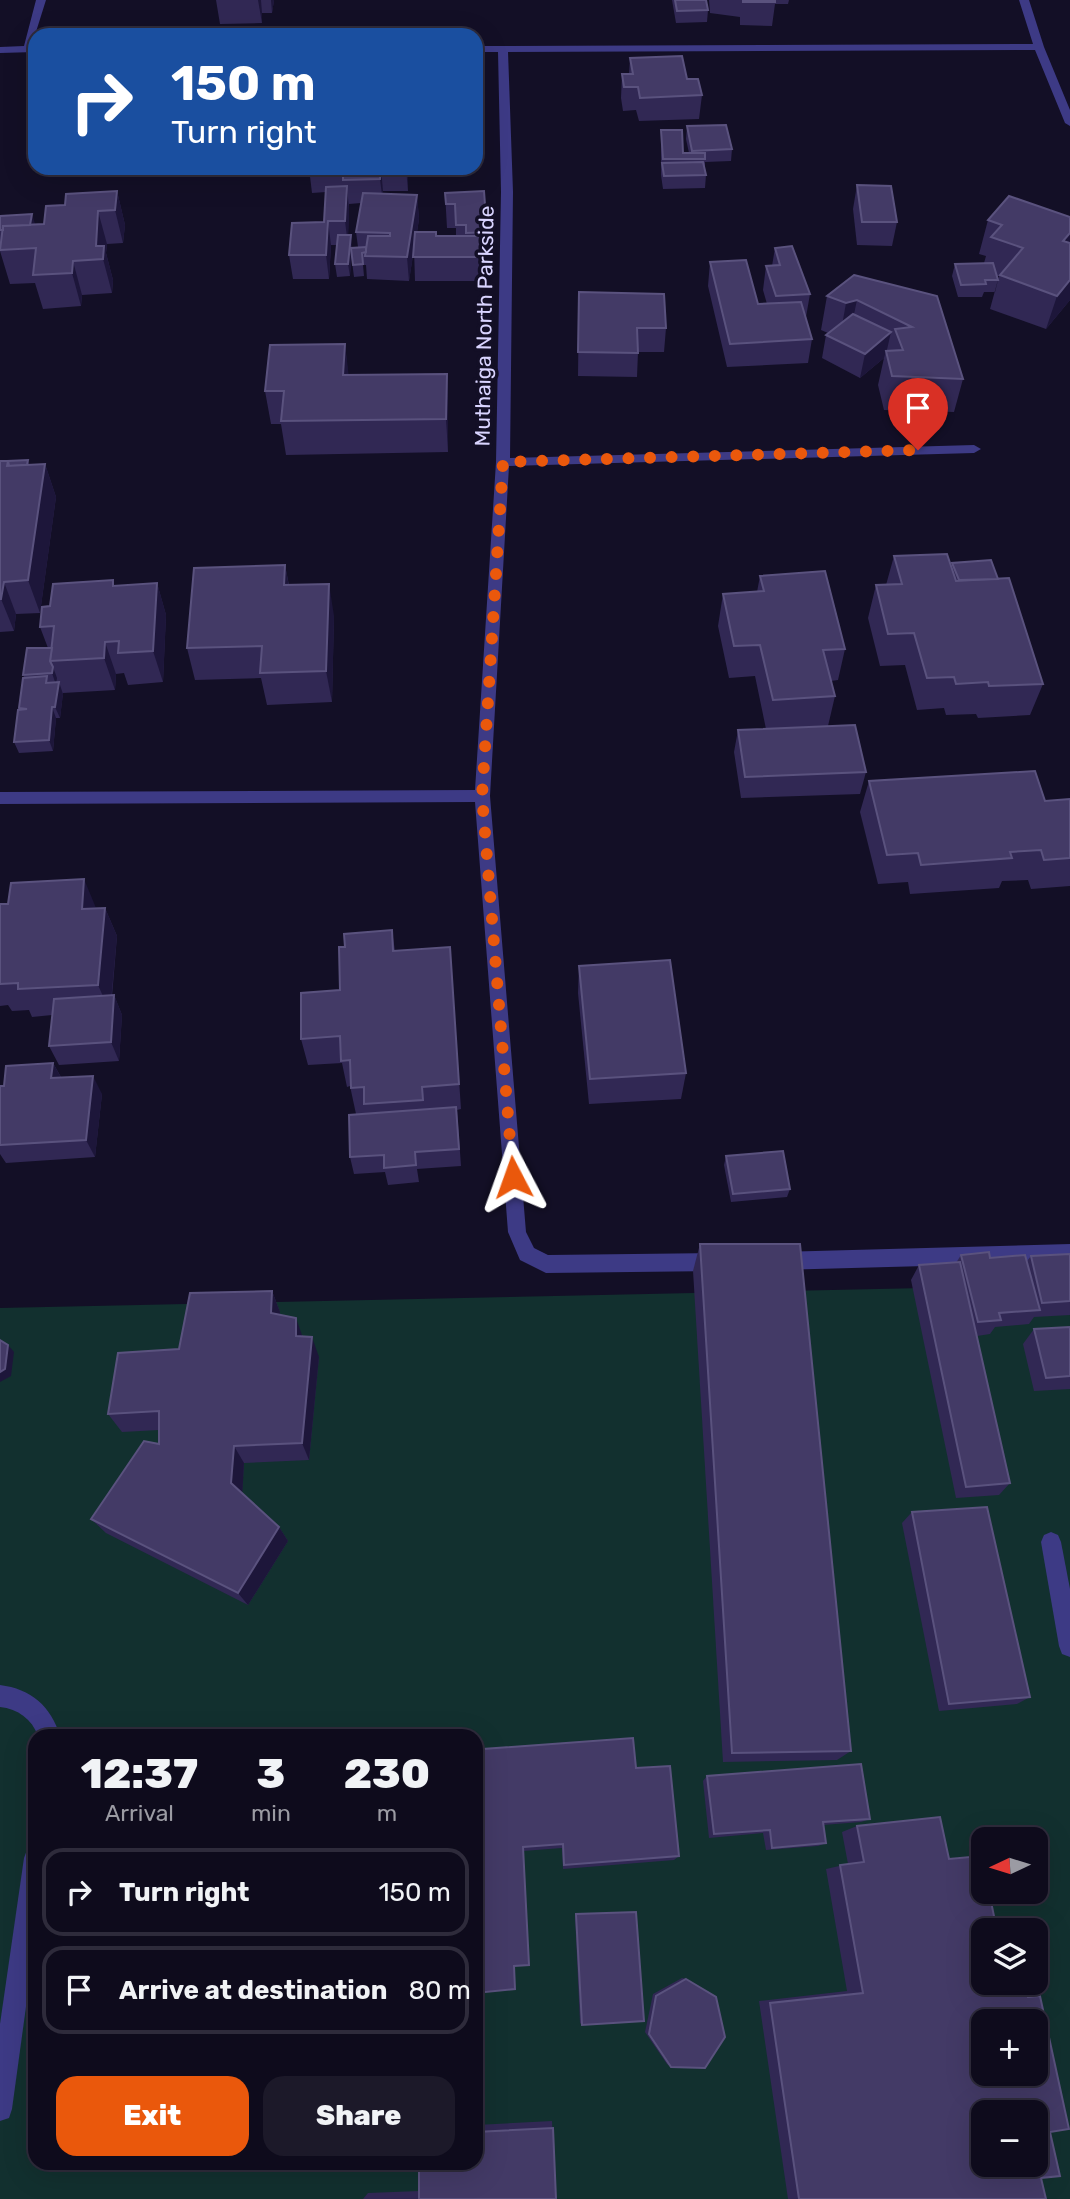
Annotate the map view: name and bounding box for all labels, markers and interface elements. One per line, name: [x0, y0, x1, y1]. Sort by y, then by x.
text: 150 m: [171, 54, 316, 112]
icon: right: [56, 56, 147, 147]
text: Turn right: [171, 113, 316, 151]
street label: Muthaiga North Parkside: [469, 206, 499, 446]
pin: [888, 378, 948, 450]
icon: arrive: [899, 389, 937, 427]
position arrow: [476, 1140, 550, 1214]
text: 12:37: [81, 1749, 198, 1799]
text: 3: [257, 1749, 285, 1799]
text: 230: [344, 1749, 430, 1799]
text: Arrival: [105, 1799, 174, 1827]
text: min: [251, 1799, 291, 1827]
text: m: [377, 1799, 397, 1827]
north arrow: [971, 1827, 1048, 1904]
map controls: [971, 1827, 1048, 2177]
icon: right: [60, 1873, 98, 1911]
text: Turn right: [119, 1877, 249, 1908]
text: 150 m: [378, 1877, 451, 1908]
button: layers: [971, 1918, 1048, 1995]
icon: arrive: [60, 1971, 98, 2009]
text: Arrive at destination: [119, 1975, 387, 2006]
text: 80 m: [408, 1975, 471, 2006]
button: +: [971, 2009, 1048, 2086]
button: Exit: [56, 2076, 249, 2156]
button: Share: [263, 2076, 455, 2156]
button: −: [971, 2100, 1048, 2177]

